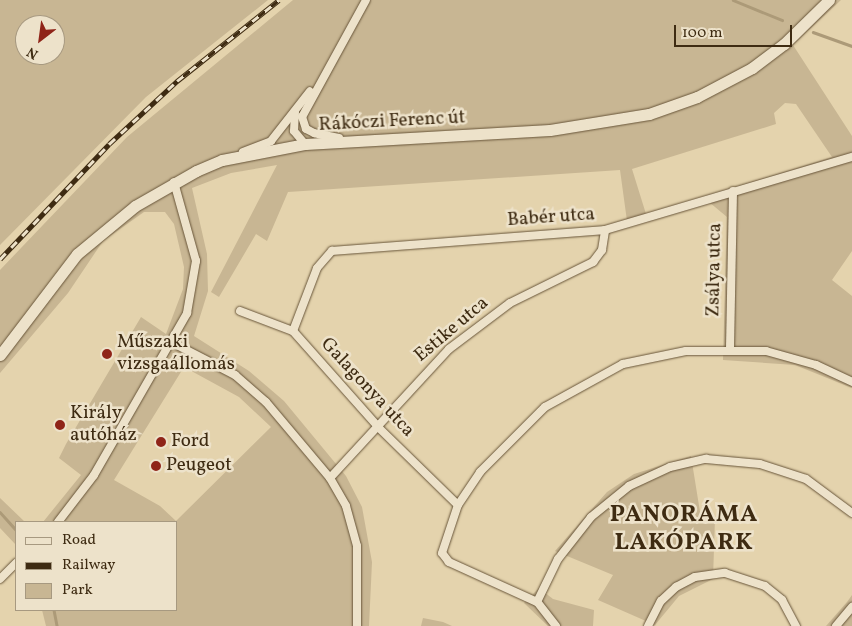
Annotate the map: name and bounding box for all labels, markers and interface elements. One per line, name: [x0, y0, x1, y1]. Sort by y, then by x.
north arrow: [15, 15, 65, 65]
scale bar: [677, 15, 794, 47]
text: 100 m: [682, 23, 722, 44]
text: N: [24, 42, 42, 63]
street label: Rákóczi Ferenc út: [318, 107, 466, 137]
street label: Babér utca: [507, 204, 595, 232]
street label: Zsálya utca: [703, 223, 727, 317]
street label: Estike utca: [410, 292, 494, 368]
place label: Műszaki vizsgaállomás: [117, 332, 235, 376]
street label: Galagonya utca: [315, 334, 419, 442]
marker: Műszaki vizsgaállomás: [101, 348, 113, 360]
place label: Király autóház: [70, 403, 137, 447]
marker: Király autóház: [54, 419, 66, 431]
place label: Ford: [171, 431, 209, 453]
marker: Ford: [155, 436, 167, 448]
place label: Peugeot: [166, 455, 232, 477]
marker: Peugeot: [150, 460, 162, 472]
district label: PANORÁMA LAKÓPARK: [609, 502, 759, 558]
legend: [15, 521, 178, 611]
text: Road: [62, 530, 96, 551]
text: Railway: [62, 555, 115, 576]
text: Park: [62, 580, 93, 601]

